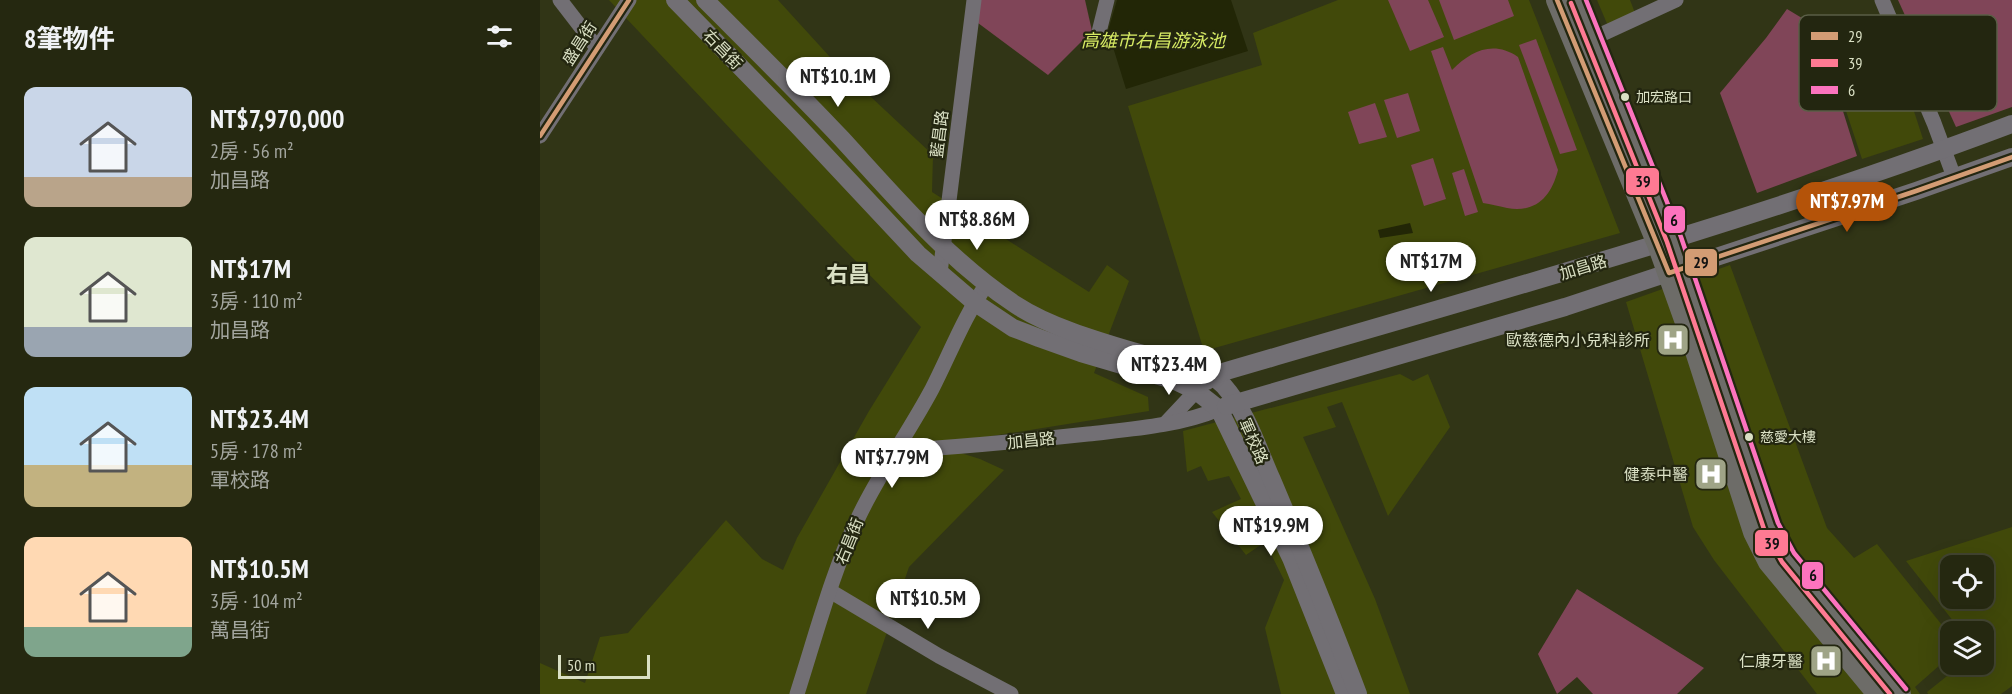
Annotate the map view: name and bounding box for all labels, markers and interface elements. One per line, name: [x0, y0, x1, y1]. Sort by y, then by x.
legend: [1799, 15, 1997, 111]
street label: 盛昌街: [558, 17, 600, 69]
icon: filters: [483, 20, 516, 53]
text: 8筆物件: [24, 22, 114, 55]
street label: 右昌街: [699, 25, 747, 73]
text: 29: [1848, 26, 1862, 46]
water label: 高雄市右昌游泳池: [1081, 29, 1227, 52]
text: 39: [1848, 53, 1862, 73]
pin: NT$10.1M: [776, 57, 900, 108]
text: NT$10.1M: [800, 63, 876, 89]
text: 6: [1848, 80, 1855, 100]
place label: 加宏路口: [1636, 88, 1692, 106]
marker: 加宏路口: [1619, 91, 1631, 103]
text: NT$7,970,000: [210, 102, 344, 135]
street label: 藍昌路: [926, 109, 952, 159]
icon: home: [72, 111, 144, 183]
text: 2房 · 56 m²: [210, 138, 294, 164]
text: 加昌路: [210, 167, 270, 193]
line badge: 39: [1625, 167, 1660, 196]
text: 39: [1635, 171, 1651, 191]
pin: NT$7.97M: [1785, 182, 1909, 233]
text: NT$7.97M: [1810, 188, 1884, 214]
pin: NT$8.86M: [915, 200, 1039, 251]
line badge: 6: [1663, 205, 1686, 234]
text: NT$8.86M: [939, 206, 1015, 232]
text: 6: [1670, 210, 1678, 230]
pin: NT$17M: [1382, 242, 1480, 293]
text: NT$17M: [1400, 248, 1462, 274]
line badge: 29: [1684, 248, 1718, 277]
street label: 加昌路: [1557, 250, 1609, 284]
text: NT$17M: [210, 252, 291, 285]
text: 29: [1693, 252, 1709, 272]
district label: 右昌: [826, 260, 870, 288]
icon: home: [72, 261, 144, 333]
text: 3房 · 110 m²: [210, 288, 303, 314]
text: 加昌路: [210, 317, 270, 343]
hospital icon: 歐慈德內小兒科診所: [1655, 322, 1691, 358]
place label: 歐慈德內小兒科診所: [1506, 330, 1650, 350]
pin: NT$23.4M: [1107, 345, 1231, 396]
text: NT$23.4M: [1131, 351, 1207, 377]
text: NT$23.4M: [210, 402, 309, 435]
icon: home: [72, 411, 144, 483]
street label: 軍校路: [1235, 415, 1273, 467]
street label: 加昌路: [1006, 428, 1056, 452]
place label: 慈愛大樓: [1760, 428, 1816, 446]
marker: 慈愛大樓: [1743, 431, 1755, 443]
text: 5房 · 178 m²: [210, 438, 303, 464]
pin: NT$7.79M: [830, 438, 954, 489]
text: NT$7.79M: [855, 444, 929, 470]
hospital icon: 健泰中醫: [1693, 456, 1729, 492]
place label: 健泰中醫: [1624, 464, 1688, 484]
text: 軍校路: [210, 467, 270, 493]
pin: NT$19.9M: [1209, 506, 1333, 557]
text: NT$19.9M: [1233, 512, 1309, 538]
street label: 右昌街: [831, 515, 867, 567]
line badge: 39: [1754, 529, 1789, 557]
text: 39: [1764, 533, 1780, 553]
text: NT$10.5M: [210, 552, 309, 585]
map controls: [1940, 555, 1994, 675]
button: locate: [1940, 555, 1994, 609]
icon: home: [72, 561, 144, 633]
line badge: 6: [1801, 561, 1824, 590]
text: 6: [1809, 565, 1817, 585]
pin: NT$10.5M: [866, 579, 990, 630]
text: NT$10.5M: [890, 585, 966, 611]
text: 3房 · 104 m²: [210, 588, 303, 614]
text: 萬昌街: [210, 617, 270, 643]
button: layers: [1940, 621, 1994, 675]
hospital icon: 仁康牙醫: [1808, 643, 1844, 679]
place label: 仁康牙醫: [1739, 651, 1803, 671]
scale bar: [558, 652, 650, 680]
text: 50 m: [567, 655, 595, 675]

